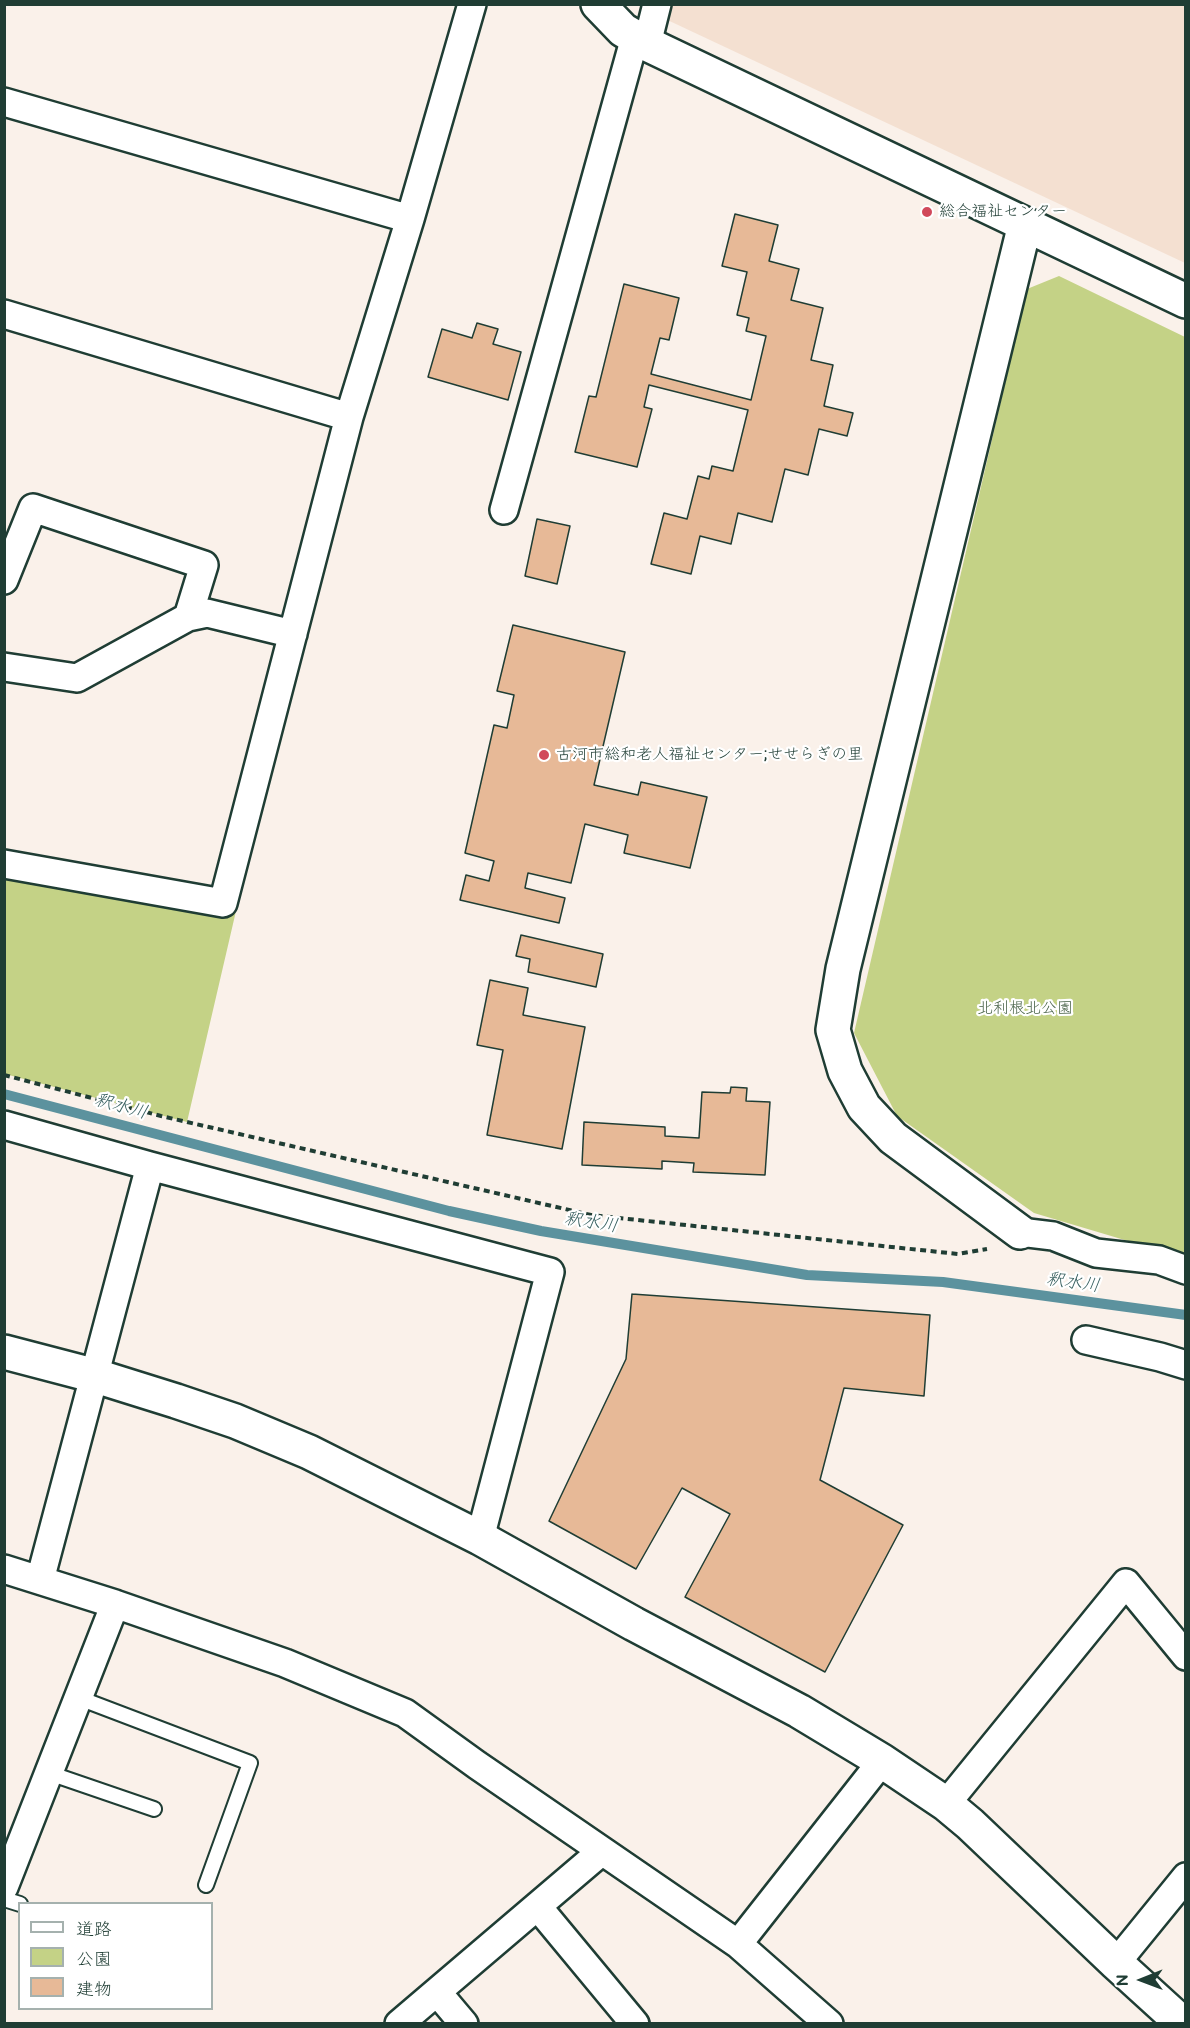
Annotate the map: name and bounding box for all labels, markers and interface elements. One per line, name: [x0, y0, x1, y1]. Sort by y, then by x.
place label: 総合福祉センター: [939, 202, 1067, 222]
marker: 総合福祉センター: [920, 205, 934, 219]
place label: 古河市総和老人福祉センター;せせらぎの里: [556, 745, 863, 765]
marker: 古河市総和老人福祉センター;せせらぎの里: [537, 748, 551, 762]
park label: 北利根北公園: [977, 999, 1073, 1019]
water label: 釈水川: [92, 1090, 150, 1124]
water label: 釈水川: [563, 1208, 619, 1238]
water label: 釈水川: [1045, 1269, 1101, 1297]
legend: [18, 1902, 213, 2010]
text: 道路: [76, 1919, 112, 1940]
text: 公園: [76, 1949, 112, 1970]
north arrow: [1112, 1950, 1172, 2010]
text: N: [1114, 1974, 1133, 1987]
text: 建物: [76, 1979, 112, 2000]

